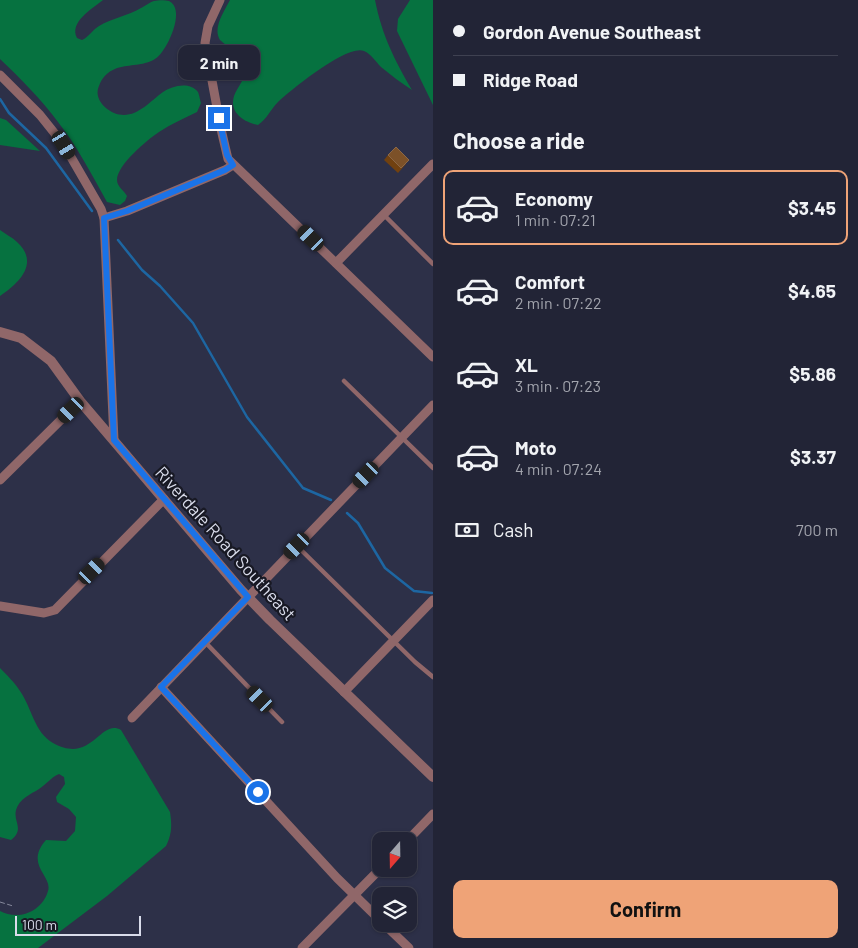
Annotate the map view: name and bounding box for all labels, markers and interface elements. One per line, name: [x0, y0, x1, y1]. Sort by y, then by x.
text: Gordon Avenue Southeast: [483, 20, 701, 43]
callout: 2 min: [178, 46, 260, 80]
text: 2 min: [200, 53, 238, 72]
text: Ridge Road: [483, 68, 578, 91]
route end: [208, 107, 230, 129]
text: Choose a ride: [453, 127, 585, 153]
car: [49, 128, 78, 162]
icon: car: [455, 185, 500, 230]
text: Economy: [515, 187, 593, 210]
text: $3.45: [788, 196, 836, 219]
text: 1 min · 07:21: [515, 210, 595, 229]
car: [294, 222, 327, 254]
icon: car: [455, 268, 500, 313]
text: Comfort: [515, 270, 585, 293]
text: $4.65: [788, 279, 836, 302]
text: 2 min · 07:22: [515, 293, 602, 312]
icon: car: [455, 351, 500, 396]
text: XL: [515, 353, 538, 376]
text: $5.86: [789, 362, 836, 385]
text: 3 min · 07:23: [515, 376, 601, 395]
car: [54, 394, 87, 426]
icon: car: [455, 434, 500, 479]
text: Moto: [515, 436, 557, 459]
text: $3.37: [790, 445, 836, 468]
car: [350, 459, 381, 491]
text: 4 min · 07:24: [515, 459, 602, 478]
street label: Riverdale Road Southeast: [151, 461, 301, 625]
icon: cash: [453, 516, 481, 544]
text: Cash: [493, 518, 534, 541]
text: 700 m: [796, 520, 838, 539]
car: [281, 530, 312, 562]
car: [76, 555, 107, 587]
car: [244, 683, 275, 715]
route start: [247, 781, 269, 803]
north arrow: [372, 832, 418, 878]
map controls: [372, 832, 417, 932]
button: Confirm: [453, 880, 838, 938]
button: layers: [372, 887, 417, 932]
scale bar: [15, 913, 141, 936]
text: 100 m: [22, 916, 57, 933]

